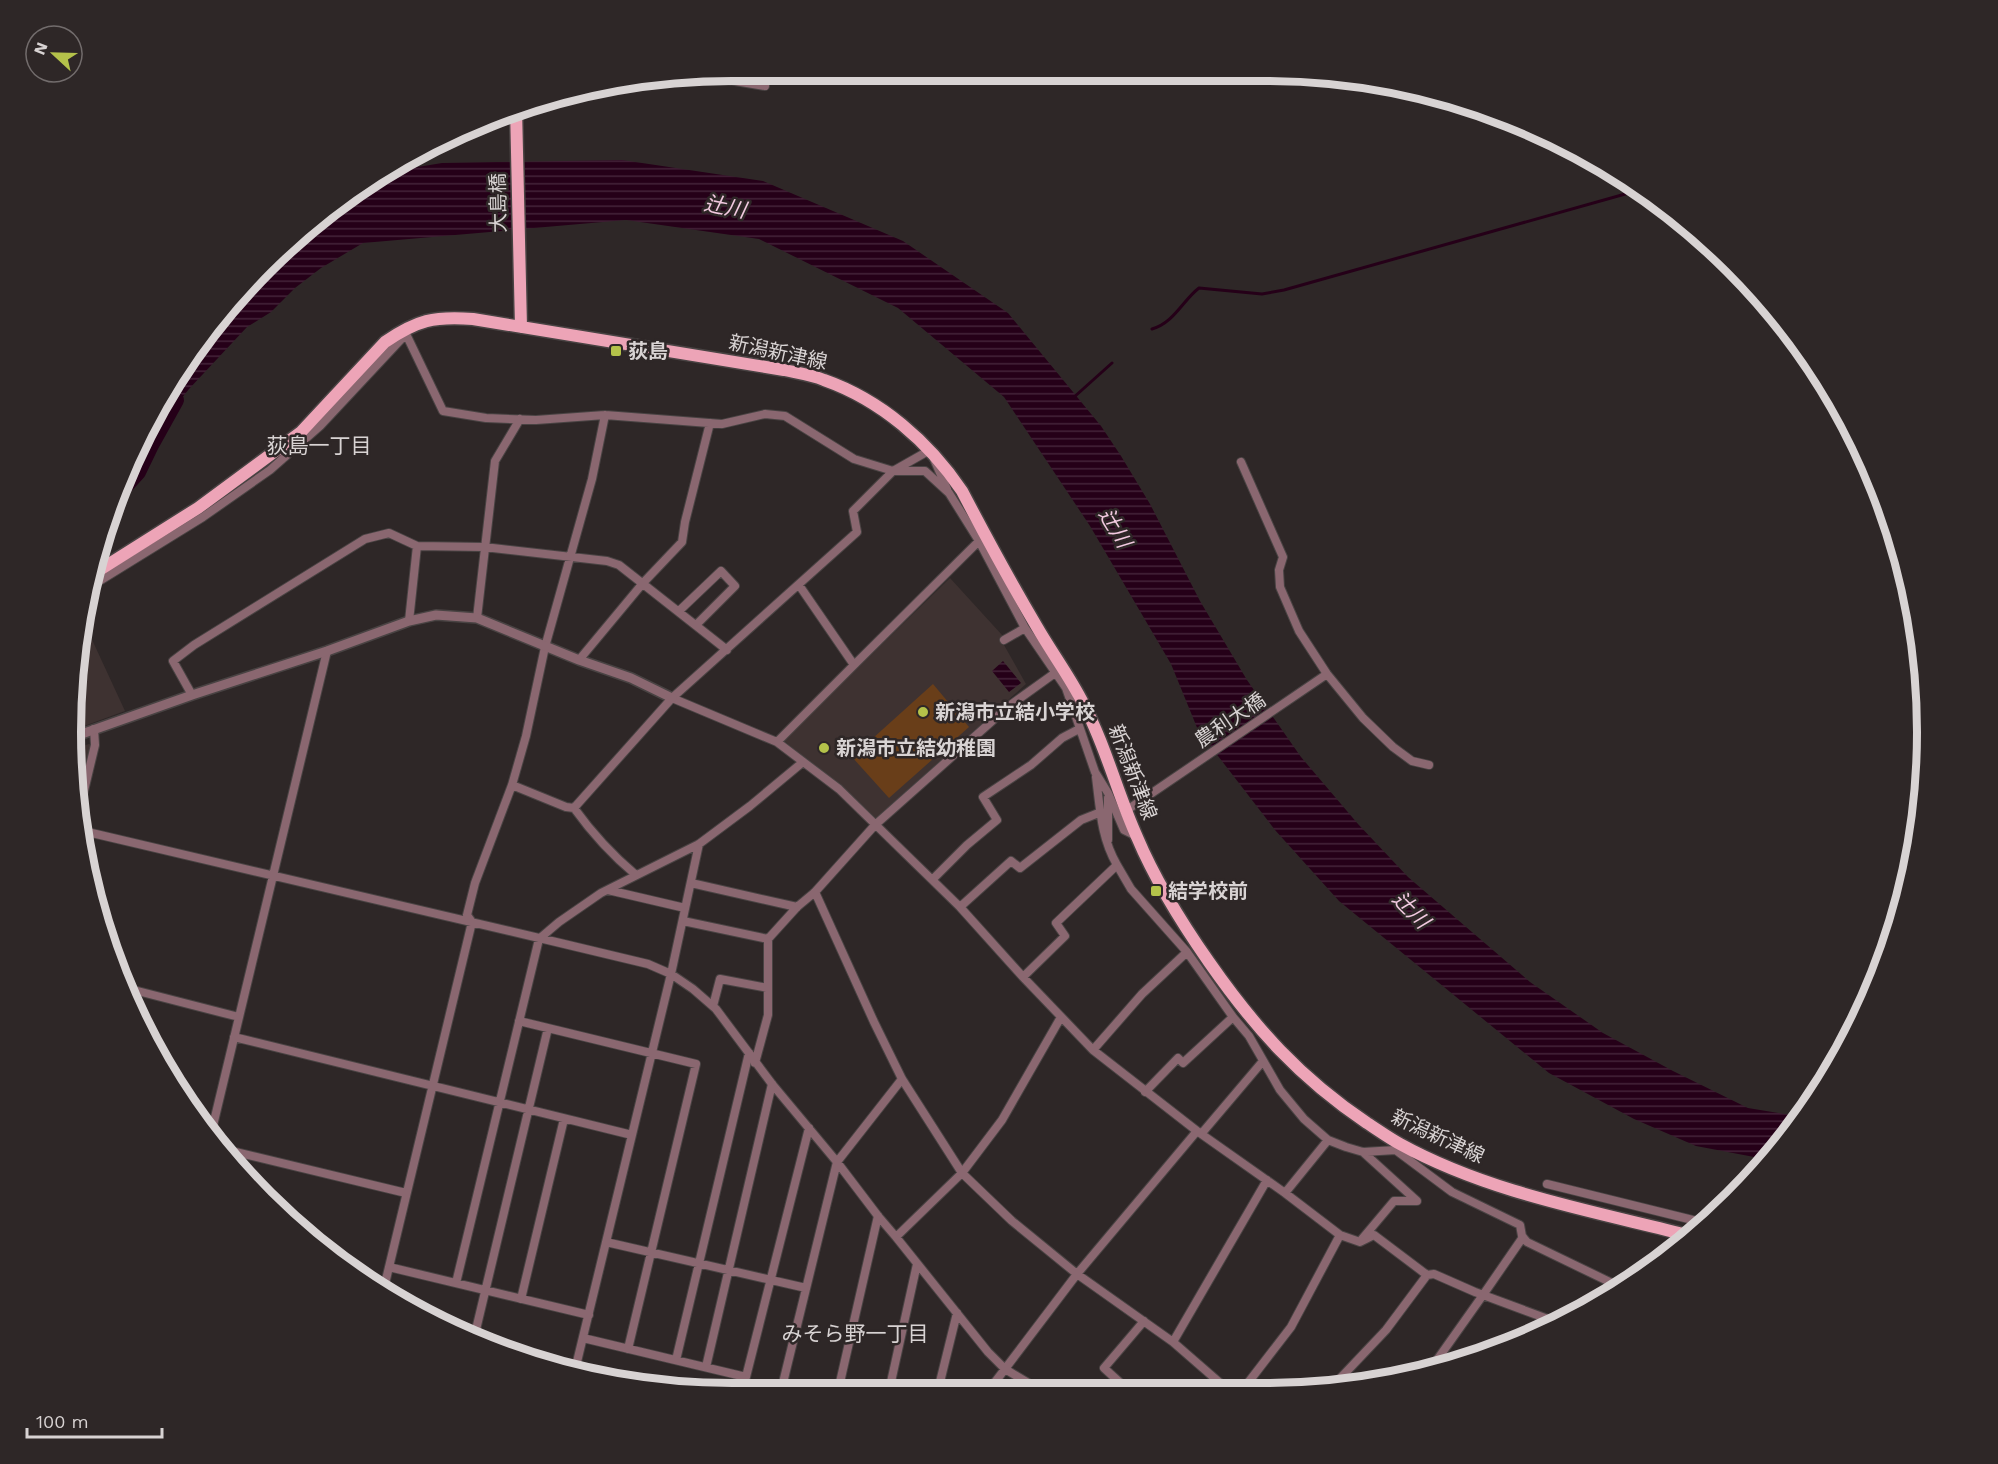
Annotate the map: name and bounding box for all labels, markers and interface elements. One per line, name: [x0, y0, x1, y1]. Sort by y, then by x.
north arrow: [24, 24, 84, 84]
text: N: [30, 40, 52, 58]
street label: 大島橋: [485, 173, 511, 233]
water label: 辻川: [702, 190, 750, 223]
street label: 新潟新津線: [727, 330, 829, 374]
place label: 荻島: [628, 339, 668, 363]
marker: 荻島: [609, 344, 623, 358]
district label: 荻島一丁目: [267, 433, 372, 458]
water label: 辻川: [1094, 503, 1138, 554]
street label: 農利大橋: [1190, 688, 1270, 752]
place label: 新潟市立結小学校: [935, 700, 1095, 724]
marker: 新潟市立結小学校: [916, 705, 930, 719]
street label: 新潟新津線: [1104, 721, 1162, 823]
place label: 新潟市立結幼稚園: [836, 736, 996, 760]
marker: 新潟市立結幼稚園: [817, 741, 831, 755]
place label: 結学校前: [1168, 879, 1248, 903]
marker: 結学校前: [1149, 884, 1163, 898]
water label: 辻川: [1388, 886, 1436, 935]
street label: 新潟新津線: [1388, 1104, 1488, 1168]
district label: みそら野一丁目: [782, 1321, 929, 1346]
scale bar: [27, 1401, 162, 1439]
text: 100 m: [36, 1411, 89, 1432]

